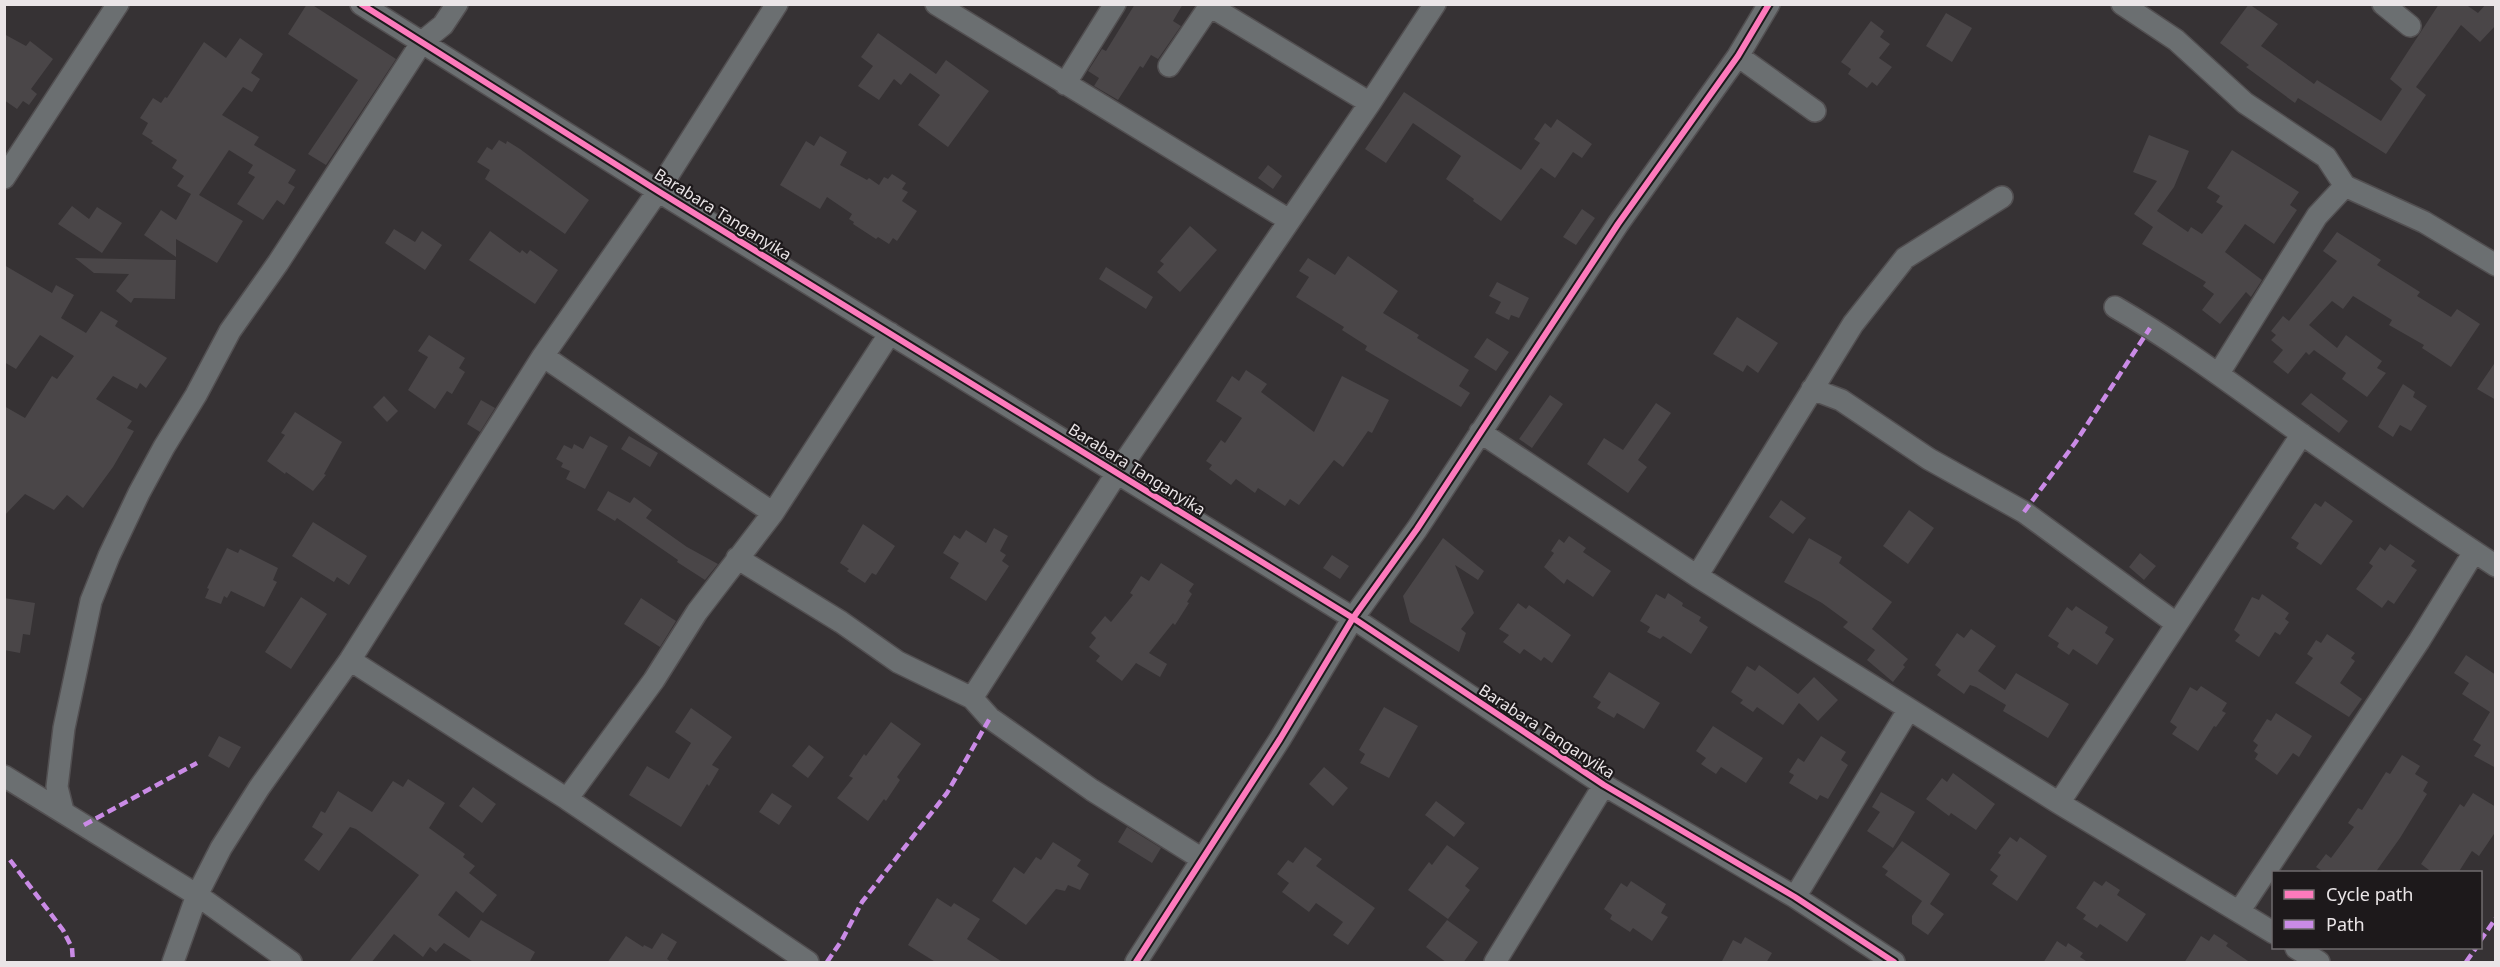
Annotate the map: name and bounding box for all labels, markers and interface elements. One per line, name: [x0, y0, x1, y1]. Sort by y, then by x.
street label: Barabara Tanganyika: [650, 163, 796, 265]
street label: Barabara Tanganyika: [1064, 418, 1210, 520]
street label: Barabara Tanganyika: [1475, 679, 1619, 783]
legend: [2272, 871, 2482, 949]
text: Cycle path: [2326, 882, 2413, 906]
text: Path: [2326, 912, 2365, 936]

